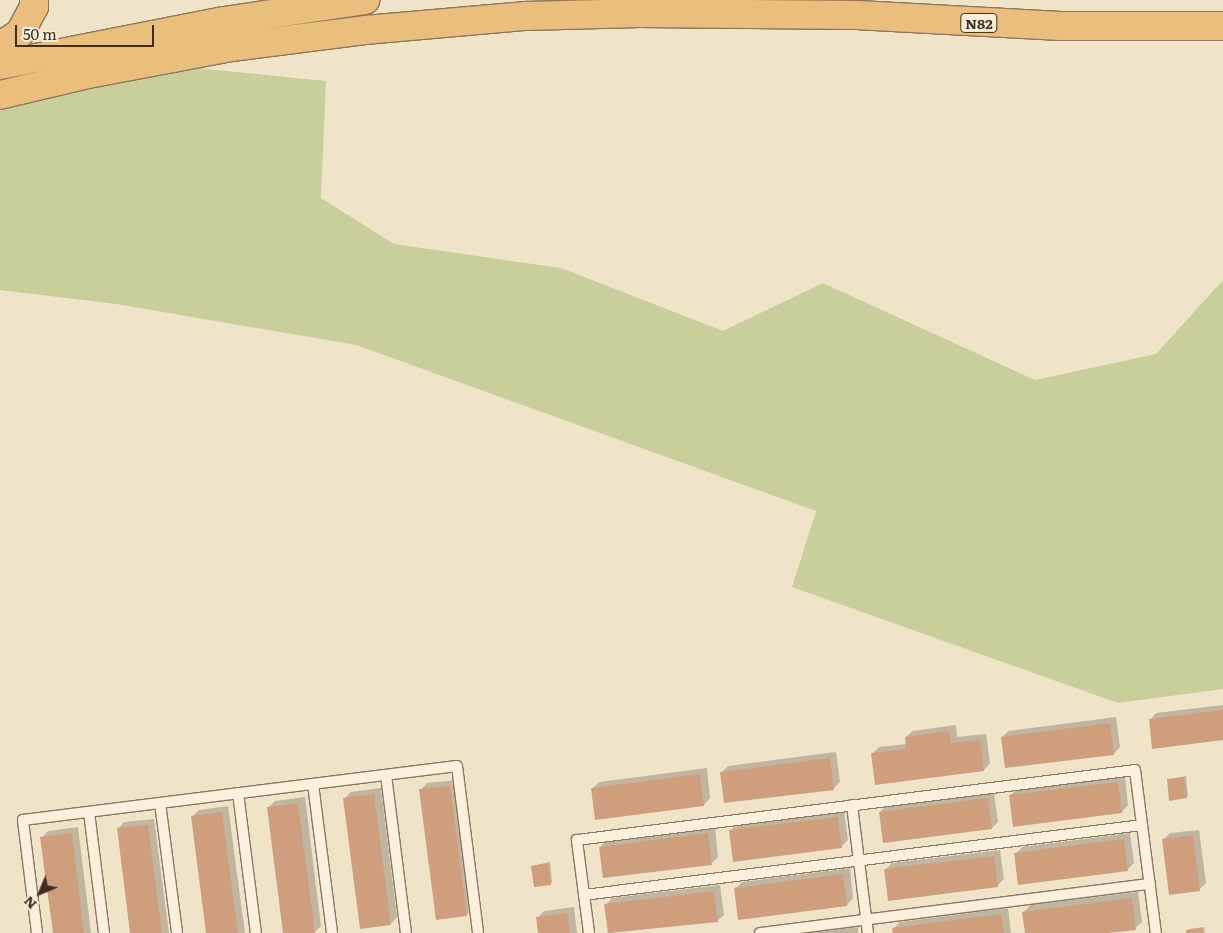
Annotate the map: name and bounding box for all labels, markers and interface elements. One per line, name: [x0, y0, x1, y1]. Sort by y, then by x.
road number: N82: [960, 12, 998, 34]
scale bar: [18, 15, 156, 47]
text: 50 m: [23, 22, 57, 45]
north arrow: [15, 868, 65, 918]
text: N: [18, 892, 41, 915]

